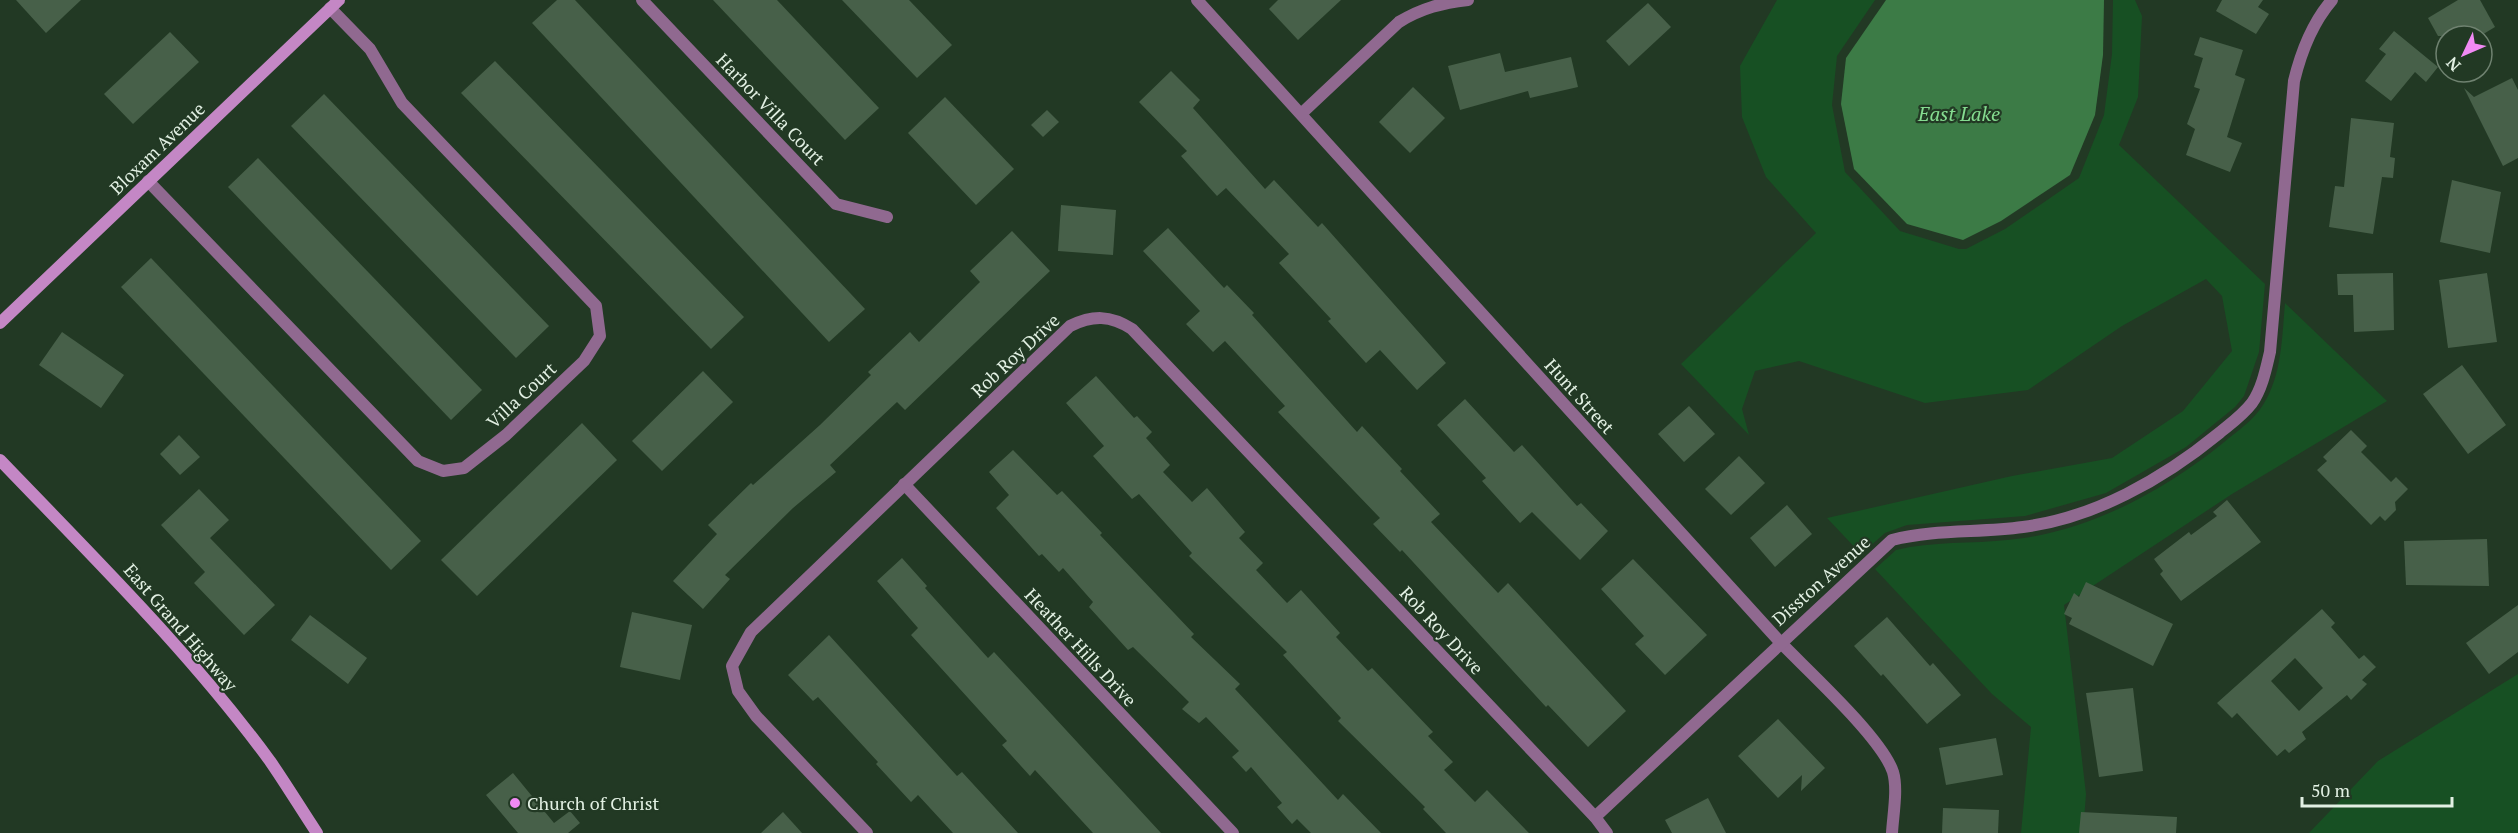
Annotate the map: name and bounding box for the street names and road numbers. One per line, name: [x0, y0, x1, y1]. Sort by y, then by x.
street label: Harbor Villa Court: [711, 48, 831, 170]
street label: Bloxam Avenue: [104, 97, 210, 199]
street label: Rob Roy Drive: [966, 308, 1064, 402]
street label: Hunt Street: [1540, 353, 1620, 439]
street label: Villa Court: [481, 356, 561, 433]
street label: Disston Avenue: [1767, 530, 1875, 630]
street label: East Grand Highway: [119, 558, 244, 697]
street label: Rob Roy Drive: [1395, 581, 1489, 679]
street label: Heather Hills Drive: [1020, 583, 1142, 711]

